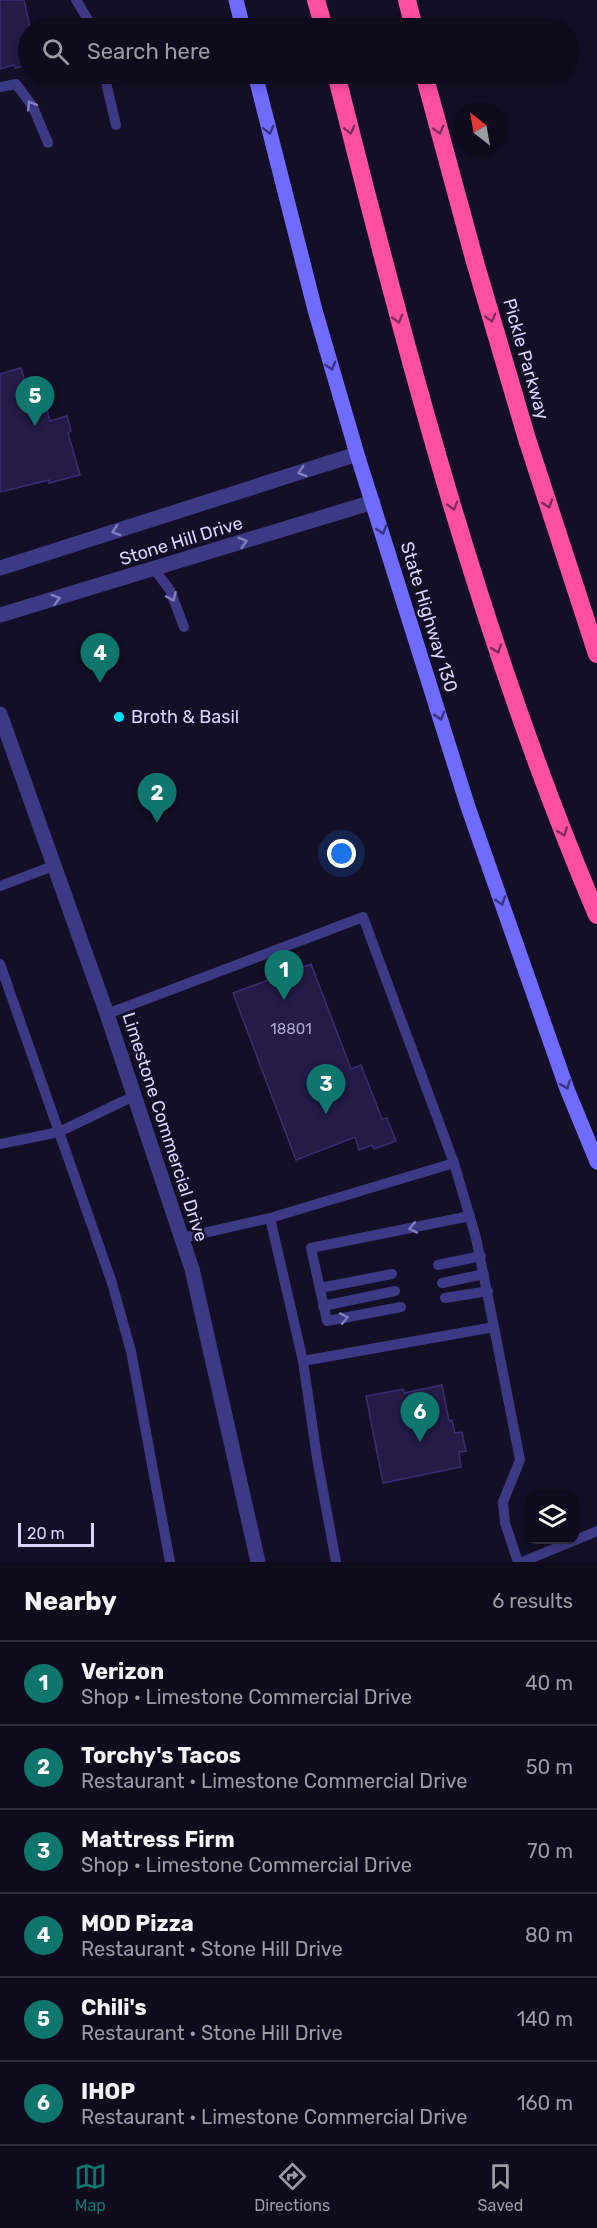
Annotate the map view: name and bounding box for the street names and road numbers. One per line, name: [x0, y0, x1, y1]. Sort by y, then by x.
street label: Pickle Parkway: [498, 296, 554, 422]
street label: Stone Hill Drive: [117, 512, 245, 570]
street label: State Highway 130: [396, 539, 462, 695]
street label: Limestone Commercial Drive: [117, 1010, 213, 1244]

